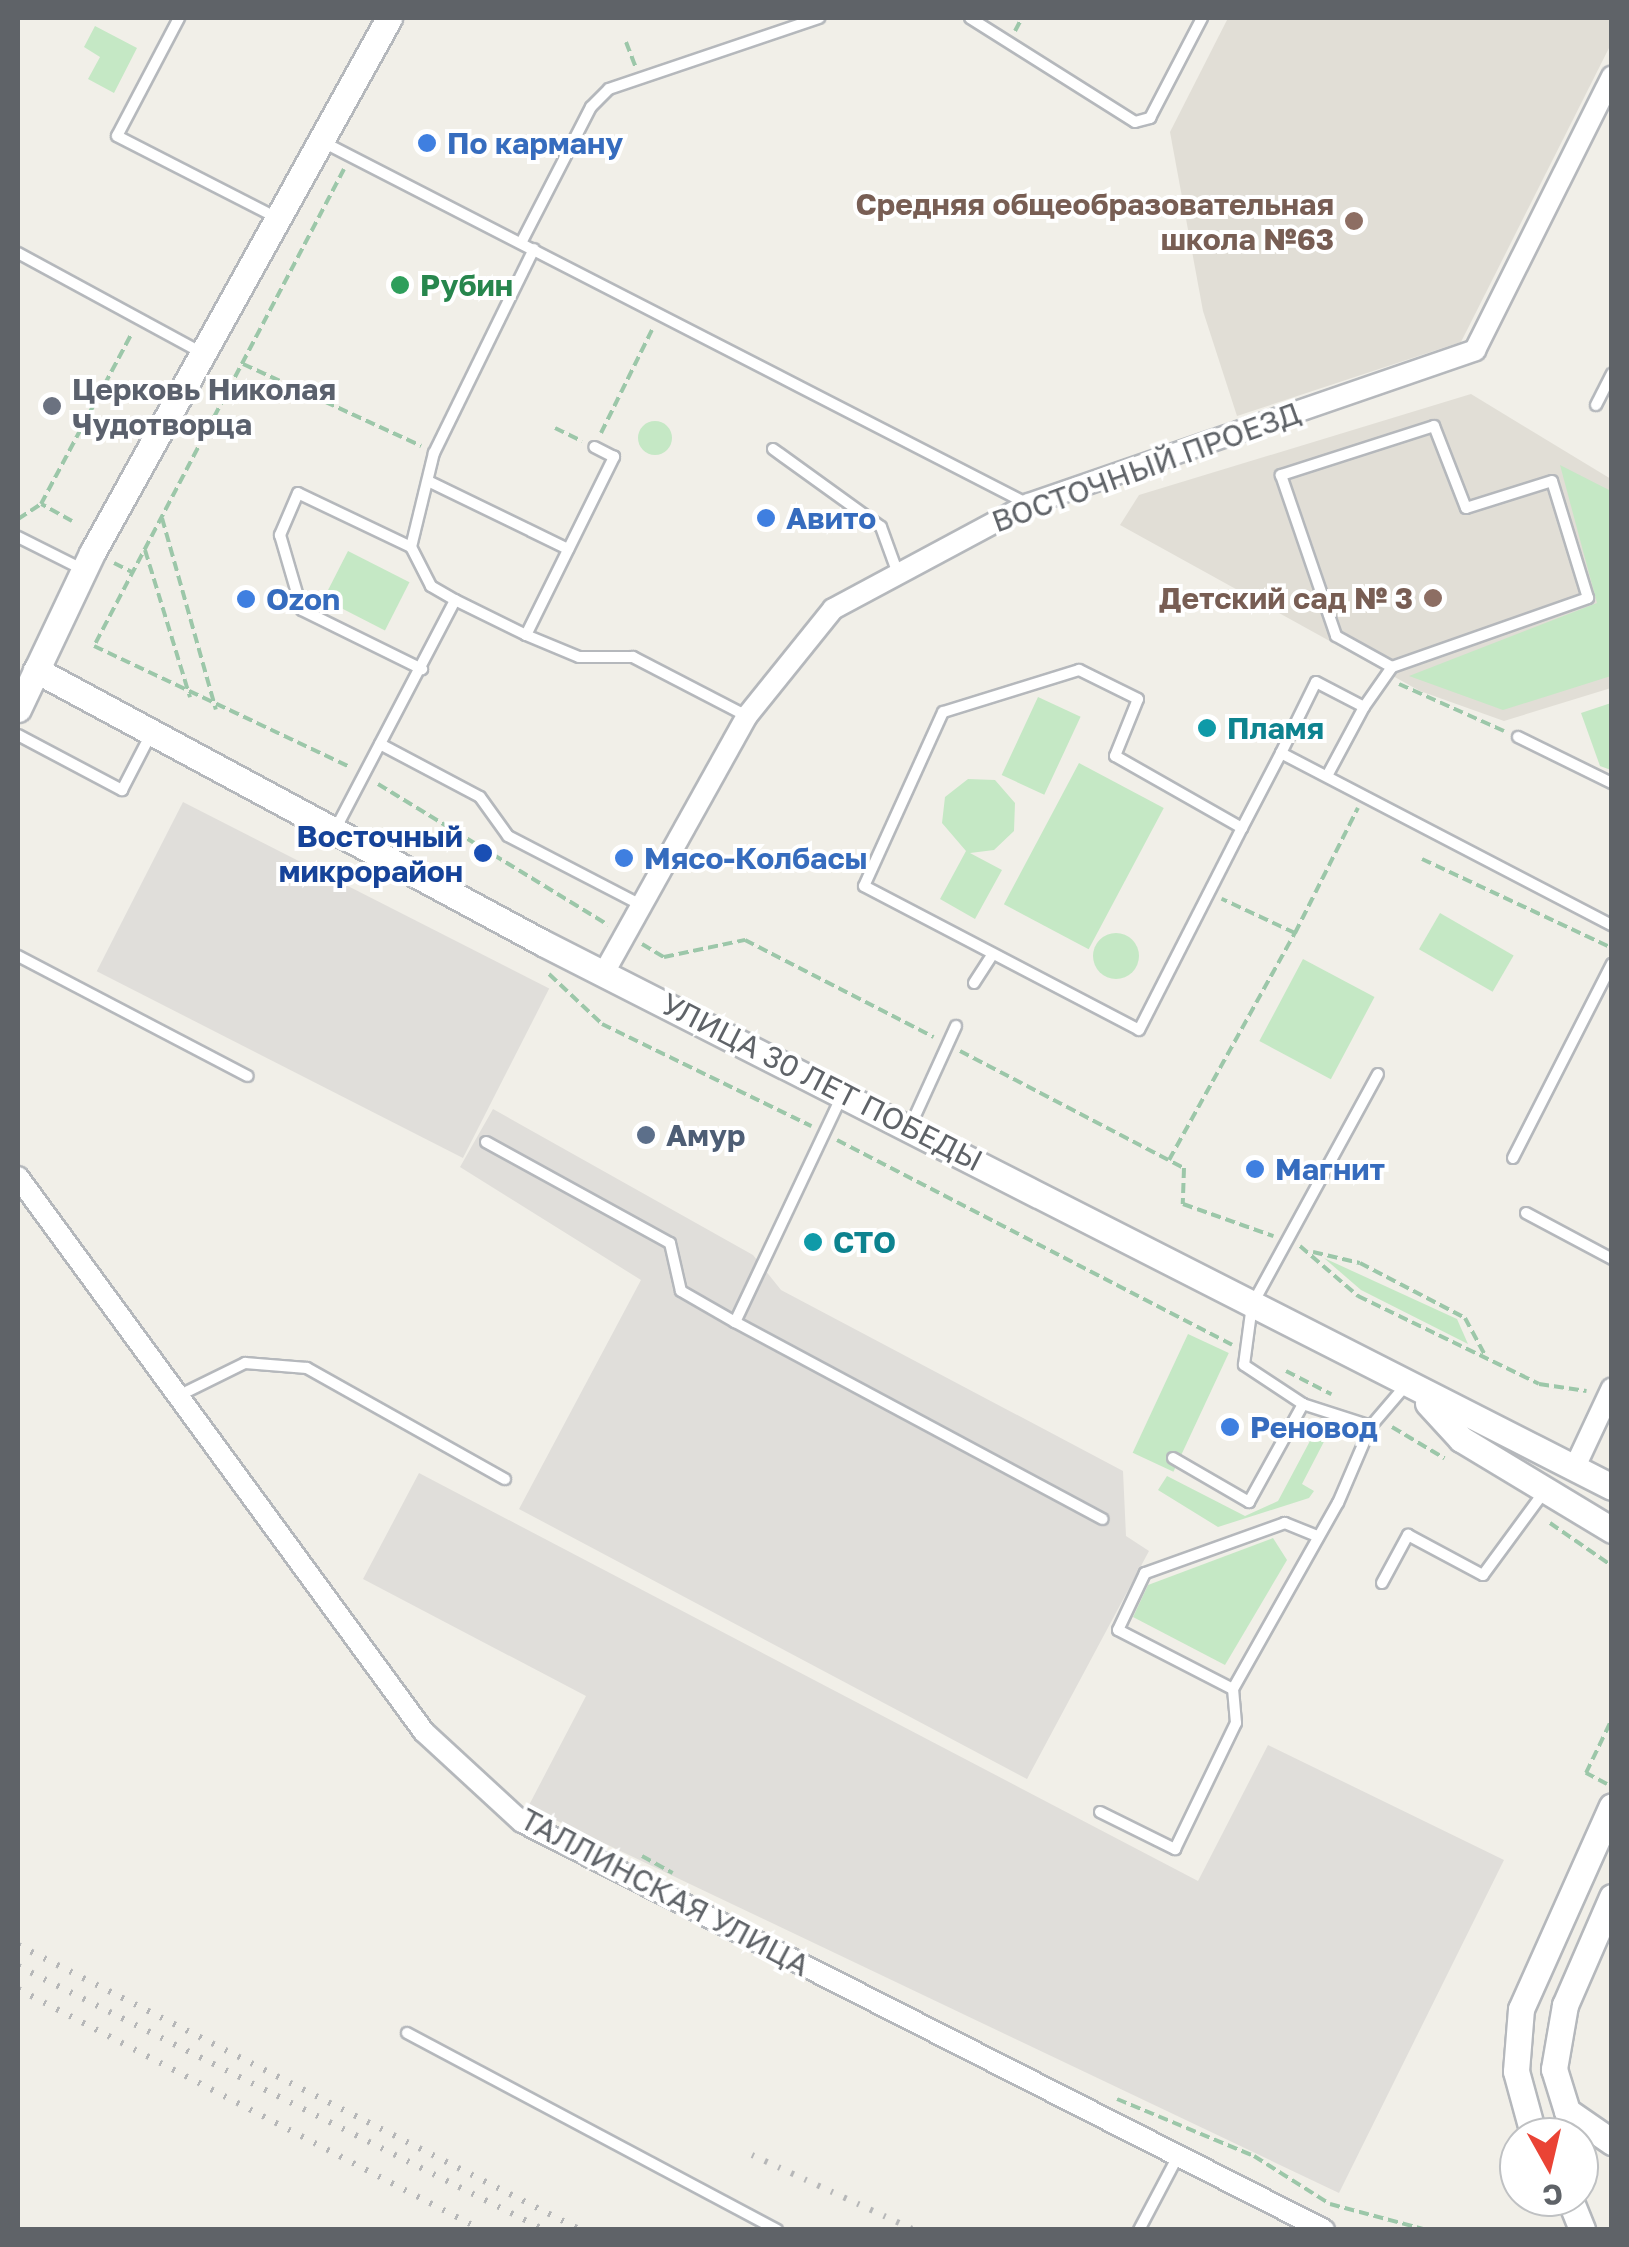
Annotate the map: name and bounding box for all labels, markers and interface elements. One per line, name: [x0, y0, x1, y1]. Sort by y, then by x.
place label: По карману: [447, 125, 623, 161]
marker: По карману: [416, 132, 438, 154]
place label: Средняя общеобразовательная школа №63: [855, 186, 1334, 256]
marker: Средняя общеобразовательная школа №63: [1343, 210, 1365, 232]
place label: Рубин: [420, 267, 513, 303]
marker: Рубин: [389, 274, 411, 296]
place label: Церковь Николая Чудотворца: [72, 371, 336, 442]
street label: ВОСТОЧНЫЙ ПРОЕЗД: [987, 394, 1305, 540]
marker: Церковь Николая Чудотворца: [41, 395, 63, 417]
place label: Авито: [786, 500, 876, 536]
marker: Авито: [755, 507, 777, 529]
place label: Детский сад № 3: [1159, 580, 1413, 616]
place label: Ozon: [266, 581, 340, 617]
marker: Детский сад № 3: [1422, 587, 1444, 609]
marker: Ozon: [235, 588, 257, 610]
place label: Пламя: [1227, 710, 1324, 746]
marker: Пламя: [1196, 717, 1218, 739]
place label: Восточный микрорайон: [279, 818, 463, 888]
place label: Мясо-Колбасы: [644, 840, 868, 876]
marker: Восточный микрорайон: [472, 842, 494, 864]
marker: Мясо-Колбасы: [613, 847, 635, 869]
street label: УЛИЦА 30 ЛЕТ ПОБЕДЫ: [656, 985, 988, 1179]
place label: Амур: [666, 1117, 745, 1153]
marker: Амур: [635, 1124, 657, 1146]
place label: Магнит: [1275, 1151, 1385, 1187]
marker: Магнит: [1244, 1158, 1266, 1180]
place label: СТО: [833, 1224, 896, 1260]
marker: СТО: [802, 1231, 824, 1253]
place label: Реновод: [1250, 1409, 1378, 1445]
marker: Реновод: [1219, 1416, 1241, 1438]
street label: ТАЛЛИНСКАЯ УЛИЦА: [514, 1801, 816, 1983]
north arrow: [1499, 2117, 1599, 2217]
text: С: [1541, 2177, 1565, 2213]

